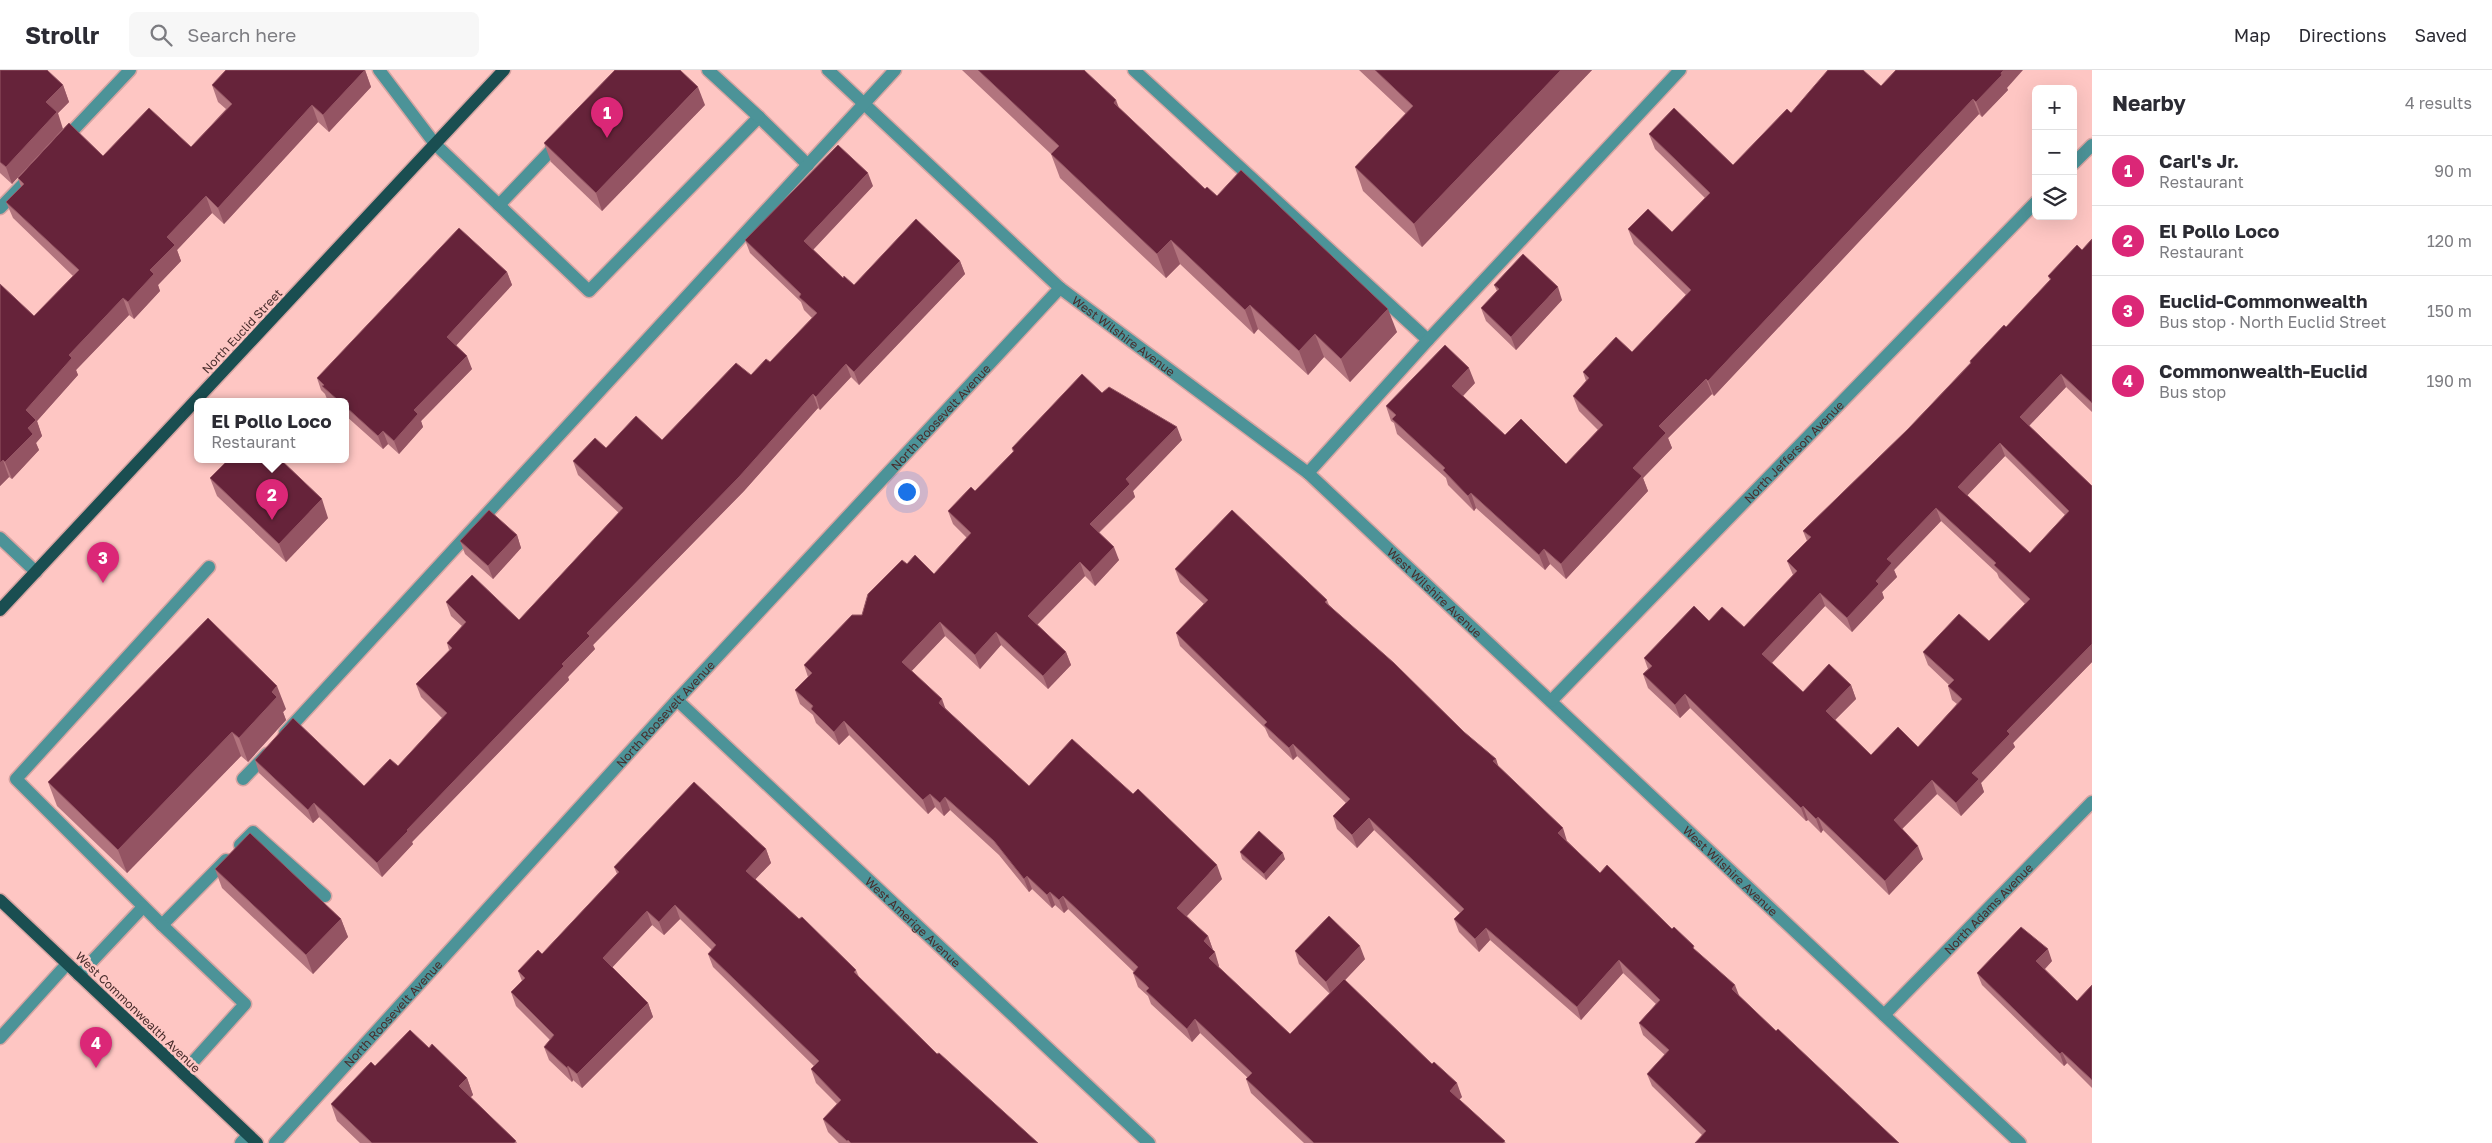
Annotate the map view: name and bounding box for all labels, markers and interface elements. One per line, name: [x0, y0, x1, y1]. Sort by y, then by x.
search box: [129, 12, 479, 57]
text: Strollr: [25, 20, 99, 49]
icon: search: [147, 21, 175, 49]
text: Search here: [187, 23, 296, 46]
text: Map: [2234, 24, 2270, 46]
text: Directions: [2298, 24, 2386, 46]
text: Saved: [2414, 24, 2467, 46]
map controls: [2032, 85, 2077, 220]
button: +: [2032, 85, 2077, 130]
text: Nearby: [2112, 90, 2186, 116]
text: 4 results: [2405, 93, 2472, 113]
pin: 1: [591, 97, 623, 138]
button: −: [2032, 130, 2077, 175]
text: Carl's Jr.: [2159, 149, 2239, 172]
text: 1: [2124, 161, 2132, 181]
text: 90 m: [2434, 161, 2472, 181]
text: Restaurant: [2159, 172, 2244, 192]
button: layers: [2032, 175, 2077, 220]
text: El Pollo Loco: [2159, 219, 2279, 242]
text: 2: [2123, 231, 2133, 251]
text: 120 m: [2427, 231, 2472, 251]
text: Restaurant: [2159, 242, 2244, 262]
street label: North Euclid Street: [199, 285, 285, 377]
text: Euclid-Commonwealth: [2159, 289, 2367, 312]
street label: West Wilshire Avenue: [1069, 292, 1178, 379]
text: 3: [2123, 301, 2133, 321]
text: 150 m: [2427, 301, 2472, 321]
text: Bus stop · North Euclid Street: [2159, 312, 2386, 332]
text: Commonwealth-Euclid: [2159, 359, 2367, 382]
street label: North Roosevelt Avenue: [887, 361, 993, 473]
text: 4: [2123, 371, 2133, 391]
text: 190 m: [2426, 371, 2472, 391]
text: Bus stop: [2159, 382, 2226, 402]
street label: North Jefferson Avenue: [1740, 397, 1847, 506]
popup: [194, 398, 349, 463]
text: El Pollo Loco: [211, 409, 332, 432]
text: Restaurant: [211, 432, 296, 452]
pin: 2: [256, 479, 288, 520]
your location: [894, 479, 920, 505]
pin: 3: [87, 542, 119, 583]
street label: West Wilshire Avenue: [1384, 544, 1485, 641]
street label: North Roosevelt Avenue: [612, 657, 718, 770]
street label: West Wilshire Avenue: [1680, 822, 1781, 919]
street label: North Adams Avenue: [1940, 860, 2036, 957]
street label: West Amerige Avenue: [862, 873, 964, 970]
street label: West Commonwealth Avenue: [72, 948, 204, 1076]
street label: North Roosevelt Avenue: [340, 957, 445, 1070]
pin: 4: [80, 1027, 112, 1068]

